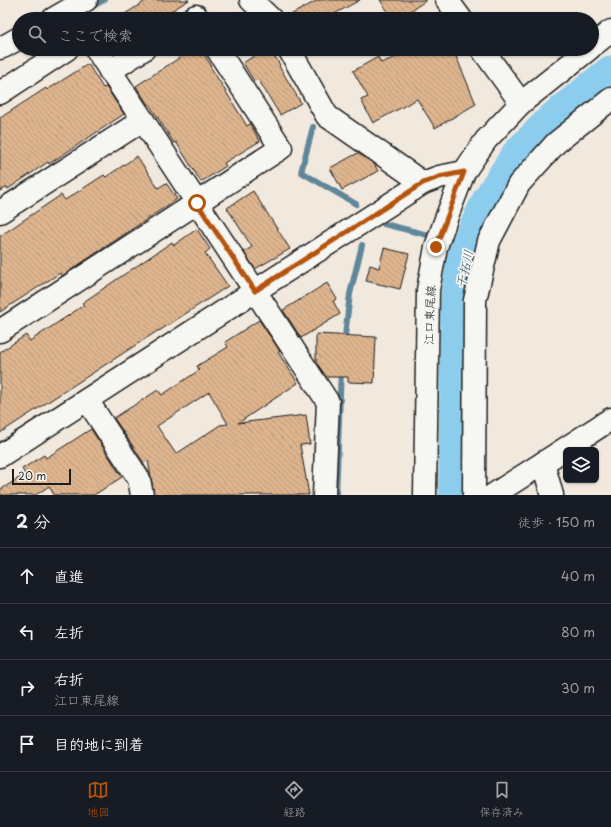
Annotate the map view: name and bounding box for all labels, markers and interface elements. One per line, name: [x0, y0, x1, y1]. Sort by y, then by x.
search box: [12, 12, 599, 56]
icon: search: [26, 23, 48, 45]
text: ここで検索: [58, 23, 133, 46]
route start: [188, 194, 206, 212]
route end: [427, 238, 445, 256]
water label: 干拓川: [451, 248, 477, 290]
street label: 江口東尾線: [419, 285, 439, 345]
map controls: [563, 447, 599, 483]
button: layers: [563, 447, 599, 483]
scale bar: [12, 467, 71, 486]
text: 20 m: [18, 467, 46, 484]
text: 2 分: [16, 508, 50, 534]
text: 徒歩 · 150 m: [518, 512, 595, 531]
text: 直進: [54, 564, 84, 587]
icon: ahead: [16, 565, 38, 587]
text: 40 m: [561, 566, 595, 585]
text: 左折: [54, 620, 84, 643]
icon: left: [16, 621, 38, 643]
text: 80 m: [561, 622, 595, 641]
text: 右折: [54, 667, 84, 690]
icon: right: [16, 677, 38, 699]
text: 30 m: [561, 678, 595, 697]
text: 江口東尾線: [54, 690, 119, 709]
text: 目的地に到着: [54, 732, 144, 755]
icon: arrive: [16, 733, 38, 755]
tab: 地図: [87, 779, 109, 820]
tab: 経路: [283, 779, 305, 820]
tab: 保存済み: [480, 779, 524, 820]

